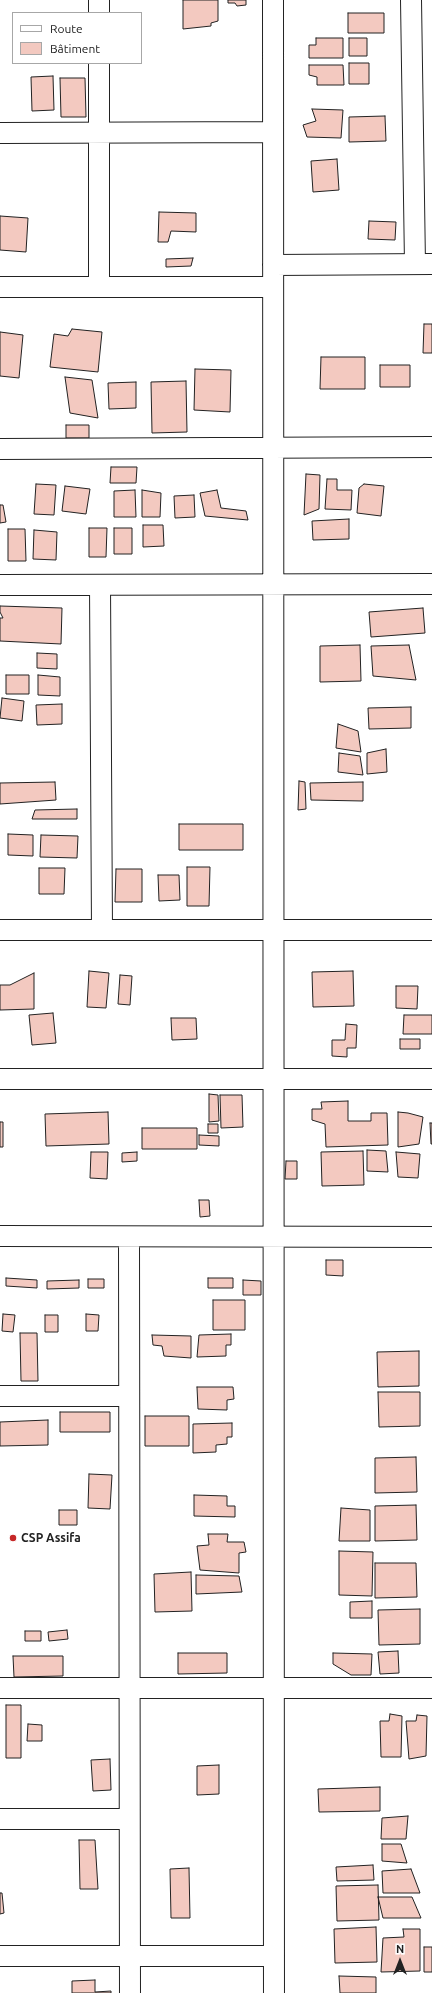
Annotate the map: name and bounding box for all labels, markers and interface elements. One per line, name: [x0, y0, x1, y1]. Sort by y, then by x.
legend: [12, 12, 142, 64]
text: Route: [50, 22, 83, 35]
text: Bâtiment: [50, 42, 100, 55]
place label: CSP Assifa: [21, 1531, 81, 1545]
marker: CSP Assifa: [8, 1533, 18, 1543]
north arrow: [380, 1941, 420, 1981]
text: N: [396, 1943, 404, 1955]

